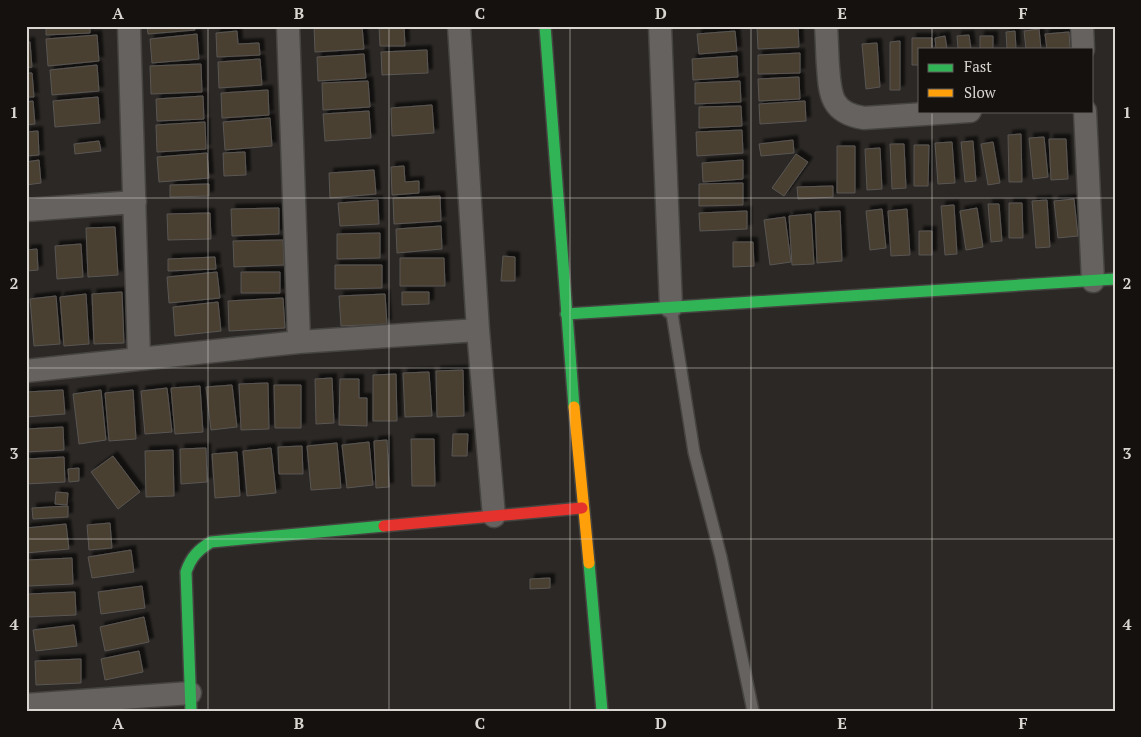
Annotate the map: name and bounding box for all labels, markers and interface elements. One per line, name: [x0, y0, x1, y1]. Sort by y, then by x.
text: A: [112, 2, 124, 24]
text: B: [294, 2, 304, 24]
text: C: [475, 2, 485, 24]
text: D: [655, 2, 667, 24]
text: E: [837, 2, 847, 24]
text: F: [1018, 2, 1028, 24]
legend: [918, 48, 1094, 112]
text: Fast: [964, 56, 992, 76]
text: Slow: [964, 82, 997, 102]
text: 1: [9, 101, 19, 123]
text: 1: [1122, 101, 1132, 123]
text: 2: [9, 272, 19, 294]
text: 2: [1122, 272, 1132, 294]
text: 3: [9, 442, 19, 464]
text: 3: [1122, 442, 1132, 464]
text: 4: [9, 613, 19, 635]
text: 4: [1122, 613, 1132, 635]
text: A: [112, 712, 124, 734]
text: B: [294, 712, 304, 734]
text: C: [475, 712, 485, 734]
text: D: [655, 712, 667, 734]
text: E: [837, 712, 847, 734]
text: F: [1018, 712, 1028, 734]

